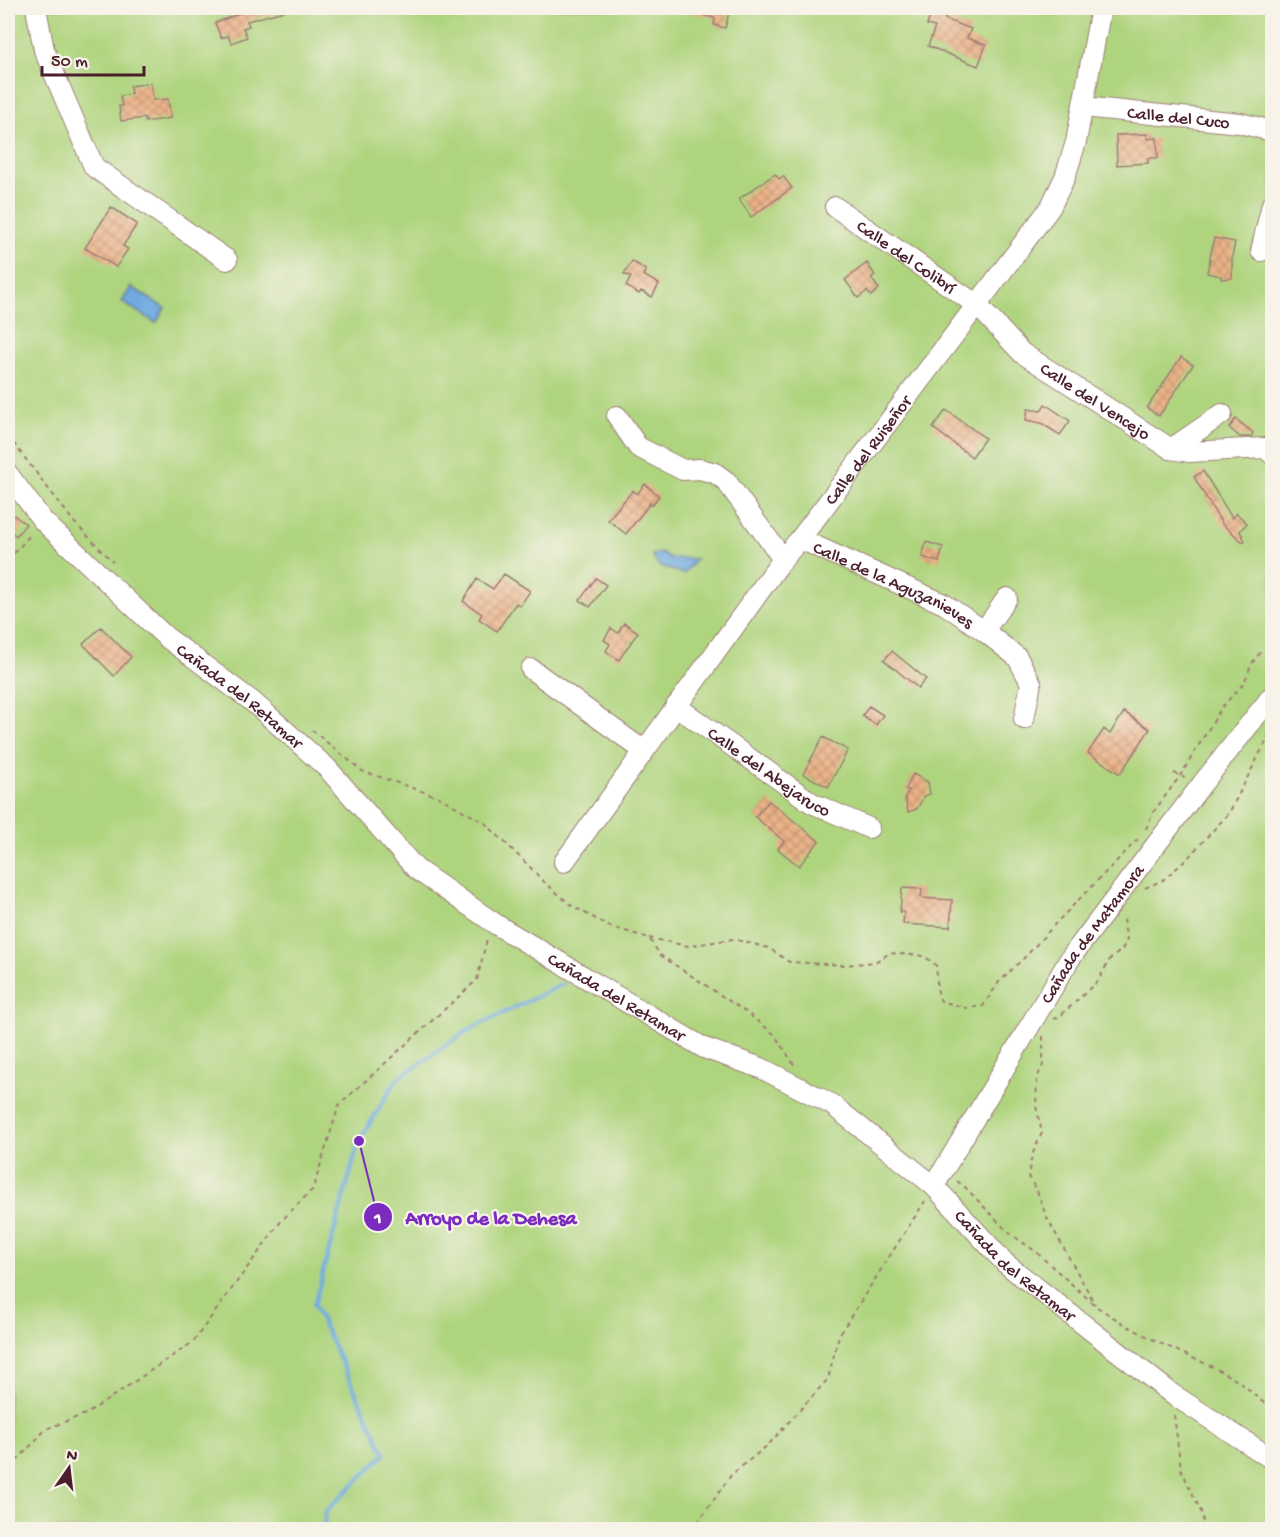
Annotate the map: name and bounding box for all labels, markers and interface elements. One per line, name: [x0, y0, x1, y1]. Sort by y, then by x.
scale bar: [42, 39, 144, 77]
text: 50 m: [51, 52, 88, 73]
street label: Calle del Cuco: [1126, 104, 1231, 135]
street label: Calle del Colibrí: [851, 217, 960, 301]
street label: Calle del Vencejo: [1035, 359, 1154, 446]
street label: Calle del Ruiseñor: [821, 391, 918, 510]
street label: Calle de la Aguzanieves: [809, 538, 978, 635]
street label: Cañada del Retamar: [171, 640, 307, 755]
street label: Calle del Abejaruco: [703, 724, 833, 823]
street label: Cañada de Matamora: [1038, 861, 1151, 1008]
street label: Cañada del Retamar: [543, 949, 690, 1048]
callout: Arroyo de la Dehesa: [363, 1198, 588, 1236]
street label: Cañada del Retamar: [949, 1207, 1080, 1328]
text: 1: [373, 1209, 382, 1230]
text: Arroyo de la Dehesa: [404, 1209, 577, 1232]
north arrow: [39, 1438, 99, 1498]
text: N: [64, 1446, 80, 1467]

